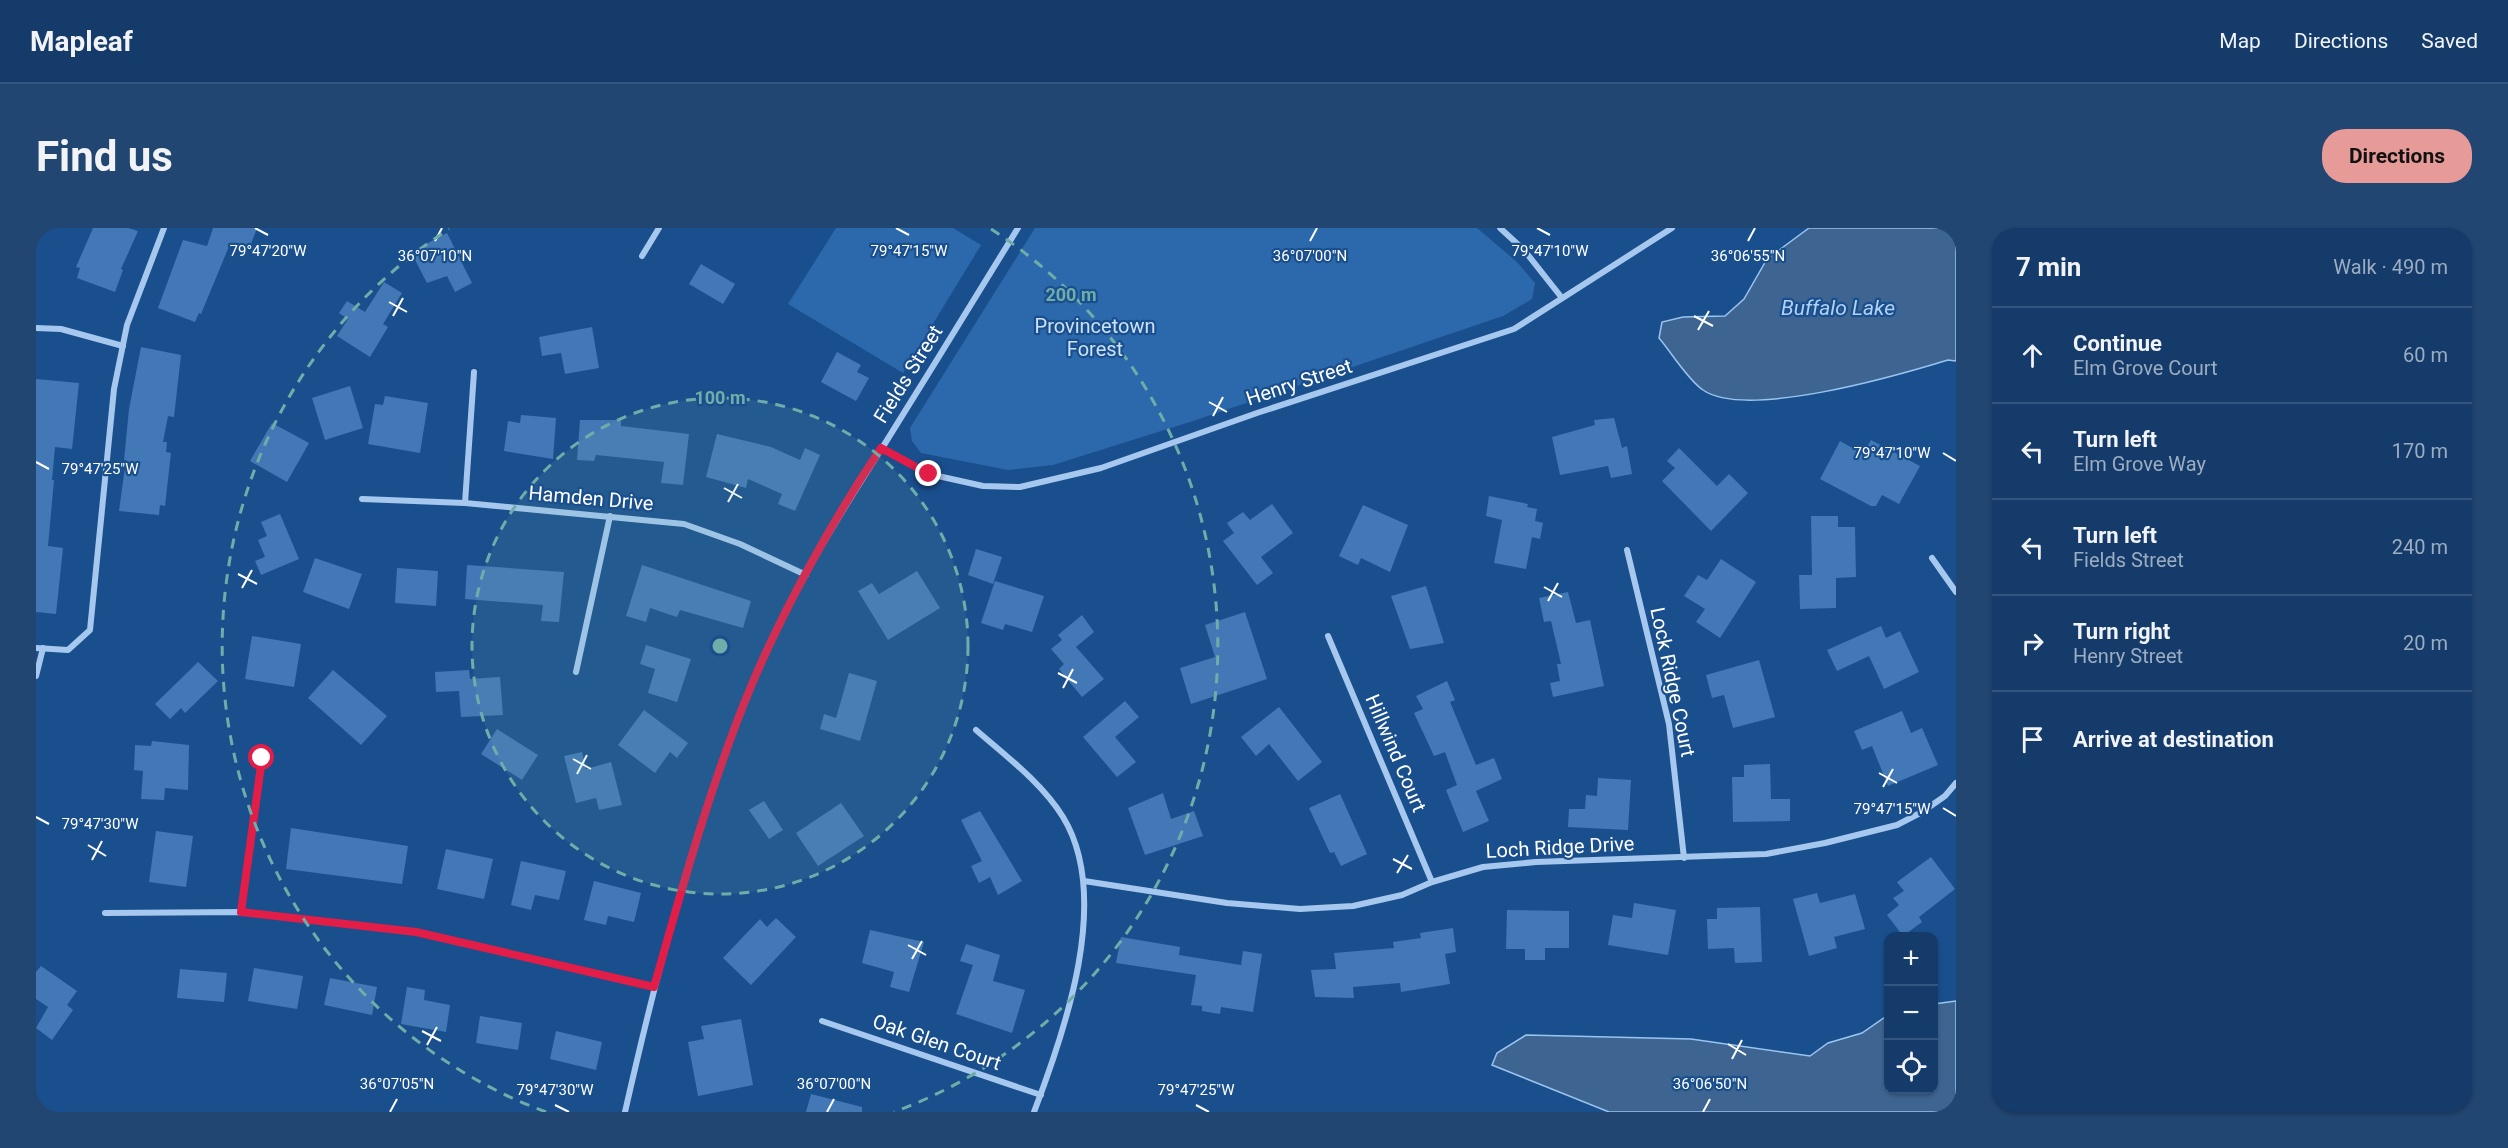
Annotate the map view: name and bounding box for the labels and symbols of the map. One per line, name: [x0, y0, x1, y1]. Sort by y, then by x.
text: 79°47'20"W: [230, 242, 306, 260]
text: 79°47'15"W: [871, 242, 947, 260]
text: 79°47'10"W: [1512, 242, 1588, 260]
text: 36°07'10"N: [398, 247, 472, 265]
text: 36°07'00"N: [1273, 247, 1347, 265]
text: 36°06'55"N: [1711, 247, 1785, 265]
text: 200 m: [1045, 284, 1097, 305]
water label: Buffalo Lake: [1781, 296, 1895, 320]
park label: Provincetown Forest: [1035, 314, 1155, 361]
street label: Fields Street: [868, 321, 948, 427]
street label: Henry Street: [1243, 354, 1355, 410]
text: 100 m: [694, 387, 746, 408]
text: 79°47'10"W: [1854, 444, 1930, 462]
text: 79°47'25"W: [62, 460, 138, 478]
route end: [915, 460, 941, 486]
street label: Hamden Drive: [527, 481, 655, 515]
street label: Lock Ridge Court: [1645, 605, 1701, 759]
centre of rings: [710, 636, 730, 656]
street label: Hillwind Court: [1360, 691, 1432, 815]
route start: [248, 744, 274, 770]
text: 79°47'15"W: [1854, 800, 1930, 818]
text: 79°47'30"W: [62, 815, 138, 833]
street label: Loch Ridge Drive: [1485, 831, 1635, 863]
street label: Oak Glen Court: [870, 1009, 1004, 1075]
text: 36°07'05"N: [360, 1075, 434, 1093]
text: 36°07'00"N: [797, 1075, 871, 1093]
text: 36°06'50"N: [1673, 1075, 1747, 1093]
text: 79°47'30"W: [517, 1081, 593, 1099]
text: 79°47'25"W: [1158, 1081, 1234, 1099]

